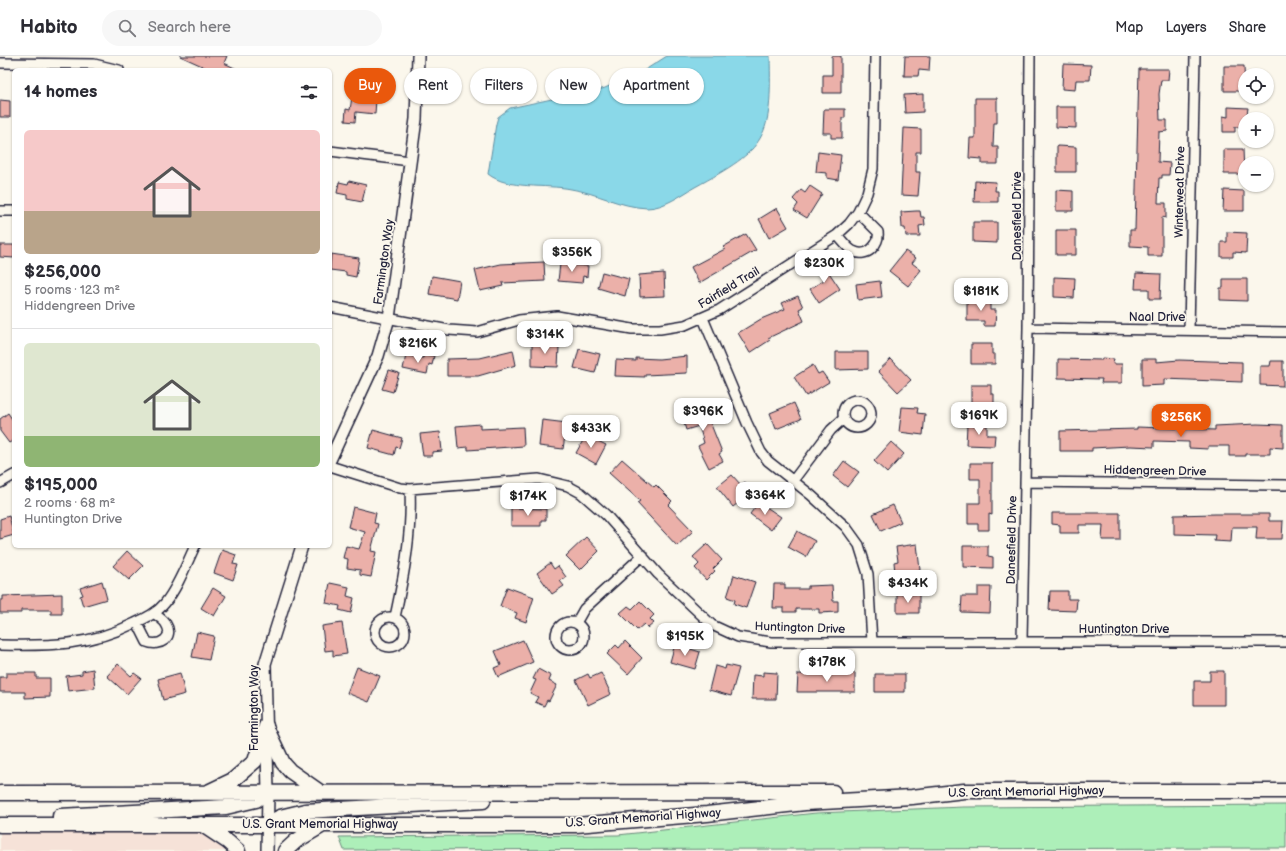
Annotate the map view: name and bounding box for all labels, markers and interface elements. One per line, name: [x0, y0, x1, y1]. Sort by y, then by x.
search box: [102, 10, 382, 46]
text: Habito: [20, 16, 78, 39]
icon: search: [116, 17, 138, 39]
text: Search here: [148, 18, 231, 37]
text: Map: [1115, 19, 1143, 36]
text: Layers: [1165, 19, 1207, 36]
text: Share: [1229, 19, 1266, 36]
chip: Buy: [344, 68, 396, 104]
chip: Rent: [404, 68, 462, 104]
chip: Filters: [470, 68, 537, 104]
chip: New: [545, 68, 601, 104]
chip: Apartment: [609, 68, 704, 104]
map controls: [1238, 68, 1274, 192]
button: locate: [1238, 68, 1274, 104]
icon: filters: [298, 81, 320, 103]
text: 14 homes: [24, 82, 97, 102]
button: +: [1238, 112, 1274, 148]
street label: Winterweat Drive: [1172, 146, 1188, 238]
icon: home: [136, 156, 208, 228]
button: −: [1238, 156, 1274, 192]
street label: Danesfield Drive: [1010, 171, 1025, 261]
street label: Farmington Way: [371, 218, 398, 306]
pin: $356K: [544, 239, 600, 273]
text: $356K: [552, 244, 592, 260]
pin: $230K: [796, 250, 852, 284]
text: $230K: [804, 255, 844, 271]
text: $256,000: [24, 262, 101, 282]
street label: Fairfield Trail: [696, 264, 762, 312]
pin: $181K: [953, 278, 1009, 312]
text: 5 rooms · 123 m²: [24, 282, 120, 298]
text: $181K: [963, 283, 999, 299]
text: Hiddengreen Drive: [24, 298, 135, 314]
street label: Naal Drive: [1129, 310, 1185, 325]
pin: $314K: [517, 321, 573, 355]
text: $314K: [526, 326, 564, 342]
pin: $216K: [390, 330, 446, 364]
text: $216K: [399, 335, 437, 351]
icon: home: [136, 369, 208, 441]
pin: $396K: [675, 398, 731, 432]
pin: $169K: [951, 402, 1007, 436]
text: $396K: [683, 403, 723, 419]
pin: $256K: [1153, 404, 1209, 438]
text: $169K: [960, 407, 998, 423]
text: $256K: [1161, 409, 1201, 425]
pin: $433K: [563, 415, 619, 449]
text: $433K: [571, 420, 611, 436]
street label: Hiddengreen Drive: [1104, 463, 1206, 479]
text: $195,000: [24, 475, 98, 495]
pin: $364K: [737, 482, 793, 516]
pin: $174K: [500, 483, 556, 517]
text: $364K: [745, 487, 785, 503]
text: $174K: [509, 488, 547, 504]
text: 2 rooms · 68 m²: [24, 495, 115, 511]
street label: Danesfield Drive: [1004, 495, 1020, 585]
text: Huntington Drive: [24, 511, 122, 527]
pin: $434K: [880, 570, 936, 604]
text: $434K: [888, 575, 928, 591]
street label: Huntington Drive: [754, 619, 846, 637]
street label: Huntington Drive: [1079, 622, 1169, 637]
pin: $195K: [657, 623, 713, 657]
text: $195K: [666, 628, 704, 644]
pin: $178K: [799, 649, 855, 683]
text: $178K: [808, 654, 846, 670]
street label: Farmington Way: [247, 664, 262, 751]
street label: U.S. Grant Memorial Highway: [948, 783, 1105, 801]
street label: U.S. Grant Memorial Highway: [565, 805, 722, 831]
street label: U.S. Grant Memorial Highway: [242, 817, 399, 832]

